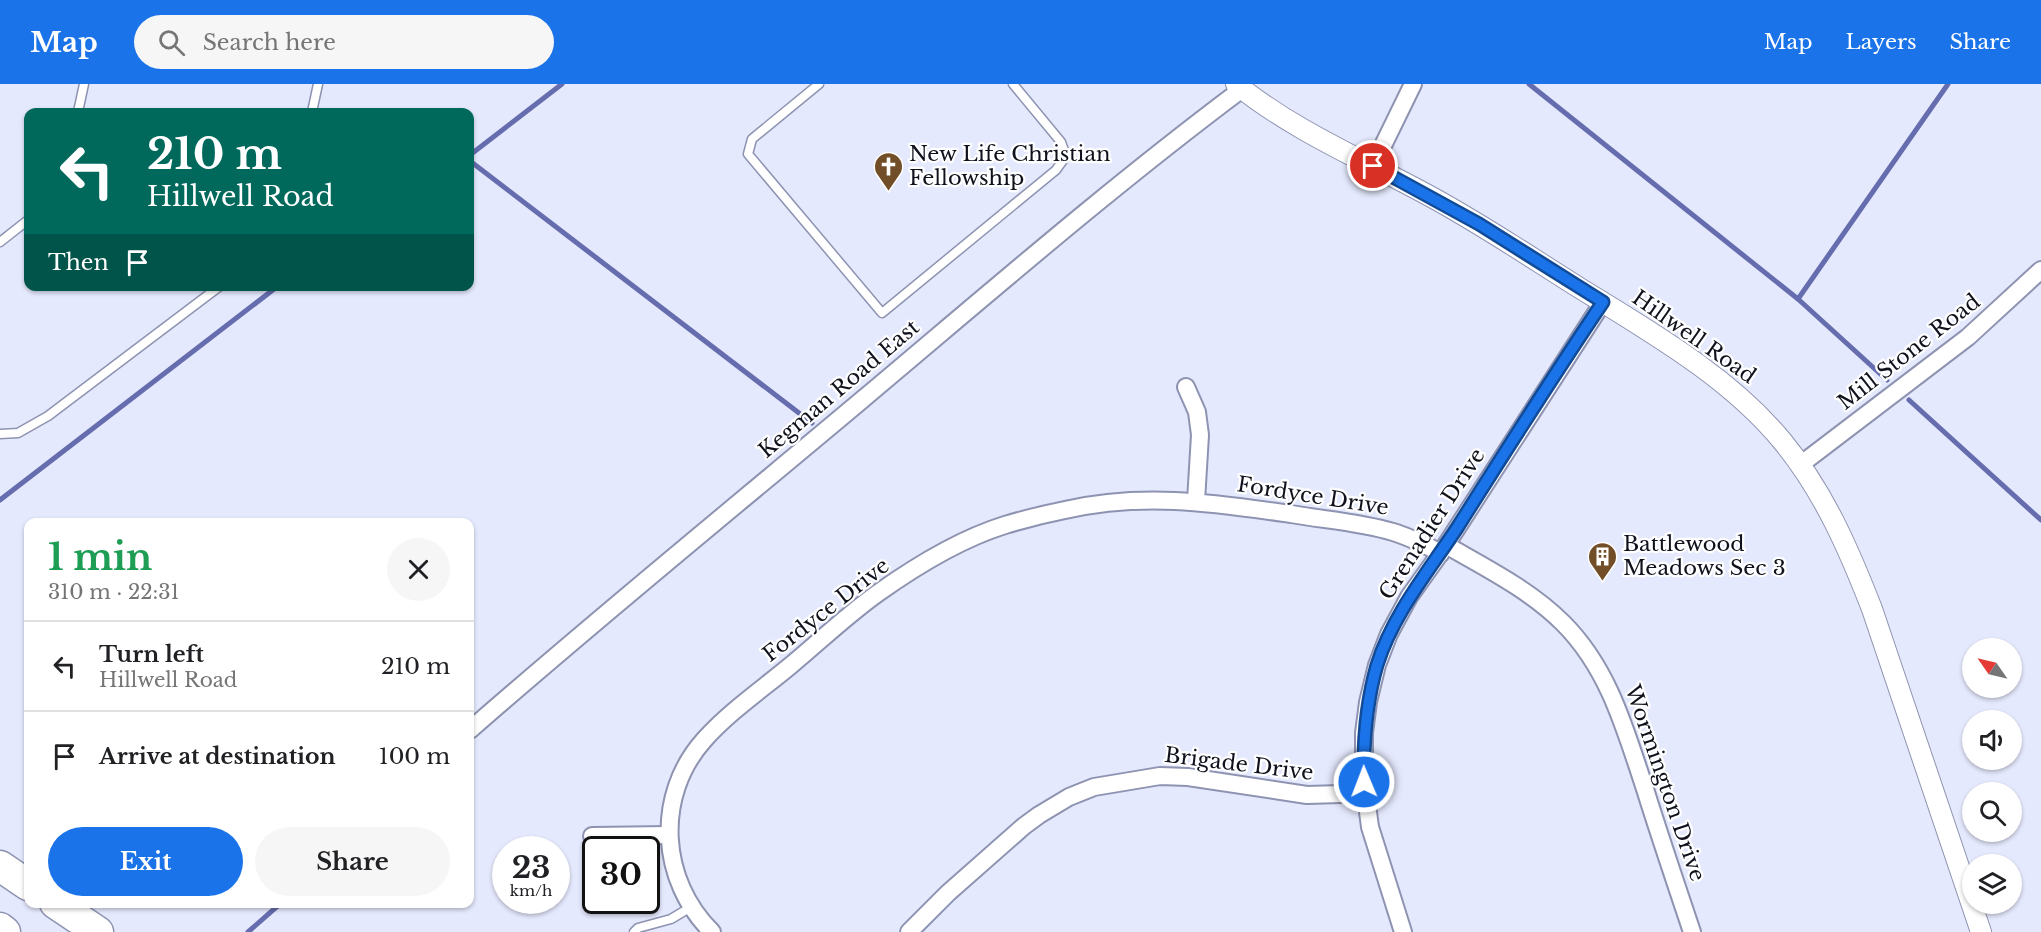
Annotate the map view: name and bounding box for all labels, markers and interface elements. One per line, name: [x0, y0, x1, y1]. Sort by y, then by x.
search box: [134, 15, 554, 69]
text: Map: [30, 25, 98, 60]
icon: search: [155, 26, 188, 59]
text: Search here: [203, 29, 336, 56]
text: Map: [1764, 29, 1813, 55]
text: Layers: [1846, 29, 1917, 55]
text: Share: [1950, 29, 2011, 55]
text: 210 m: [147, 128, 282, 180]
icon: left: [48, 132, 126, 210]
pin: [1347, 140, 1398, 191]
place label: New Life Christian Fellowship: [909, 141, 1111, 191]
icon: arrive: [1356, 149, 1389, 182]
church icon: New Life Christian Fellowship: [872, 150, 904, 192]
text: Hillwell Road: [147, 180, 334, 213]
icon: arrive: [121, 246, 154, 279]
text: Then: [48, 249, 109, 276]
street label: Hillwell Road: [1627, 285, 1761, 389]
street label: Mill Stone Road: [1833, 288, 1985, 416]
street label: Kegman Road East: [753, 314, 925, 464]
street label: Grenadier Drive: [1373, 444, 1491, 604]
street label: Fordyce Drive: [1235, 471, 1391, 521]
place label: Battlewood Meadows Sec 3: [1623, 531, 1786, 581]
text: 1 min: [48, 535, 152, 580]
button: close: [387, 538, 450, 601]
building icon: Battlewood Meadows Sec 3: [1586, 540, 1618, 582]
street label: Fordyce Drive: [758, 553, 894, 667]
text: 310 m · 22:31: [48, 580, 179, 604]
north arrow: [1962, 638, 2022, 698]
map controls: [1962, 638, 2022, 914]
text: Turn left: [99, 641, 204, 668]
icon: left: [48, 650, 81, 683]
text: 210 m: [381, 653, 450, 680]
text: Hillwell Road: [99, 668, 237, 692]
street label: Wormington Drive: [1619, 681, 1711, 884]
button: sound: [1962, 710, 2022, 770]
icon: arrive: [48, 740, 81, 773]
street label: Brigade Drive: [1163, 742, 1315, 786]
text: Arrive at destination: [99, 743, 336, 770]
text: 100 m: [379, 743, 450, 770]
position arrow: [1332, 750, 1396, 814]
button: search: [1962, 782, 2022, 842]
button: Exit: [48, 827, 243, 896]
button: Share: [255, 827, 450, 896]
speed limit sign: 30: [582, 836, 660, 914]
text: 23: [512, 849, 550, 886]
button: layers: [1962, 854, 2022, 914]
text: km/h: [510, 881, 552, 900]

